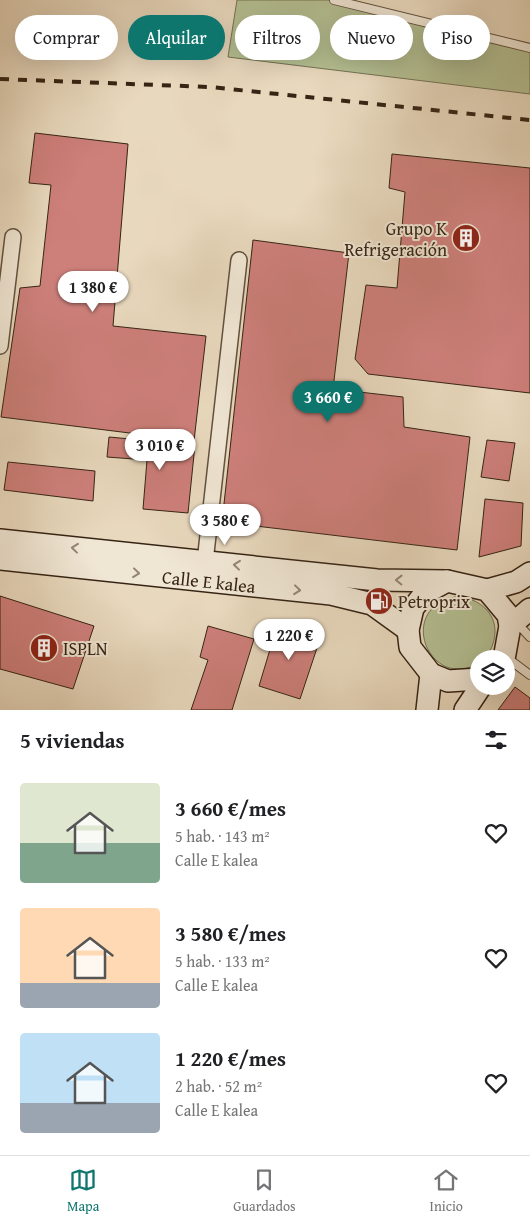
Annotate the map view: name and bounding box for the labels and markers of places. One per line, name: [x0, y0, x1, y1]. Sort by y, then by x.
place label: Grupo K Refrigeración: [344, 215, 447, 263]
building icon: Grupo K Refrigeración: [451, 223, 481, 253]
pin: 1 380 €: [47, 270, 139, 313]
pin: 3 660 €: [282, 380, 374, 423]
pin: 3 010 €: [114, 428, 206, 471]
pin: 3 580 €: [179, 504, 271, 546]
fuel station icon: Petroprix: [364, 586, 394, 616]
place label: Petroprix: [398, 588, 471, 615]
pin: 1 220 €: [243, 618, 335, 661]
building icon: ISPLN: [29, 633, 59, 663]
place label: ISPLN: [63, 635, 108, 662]

